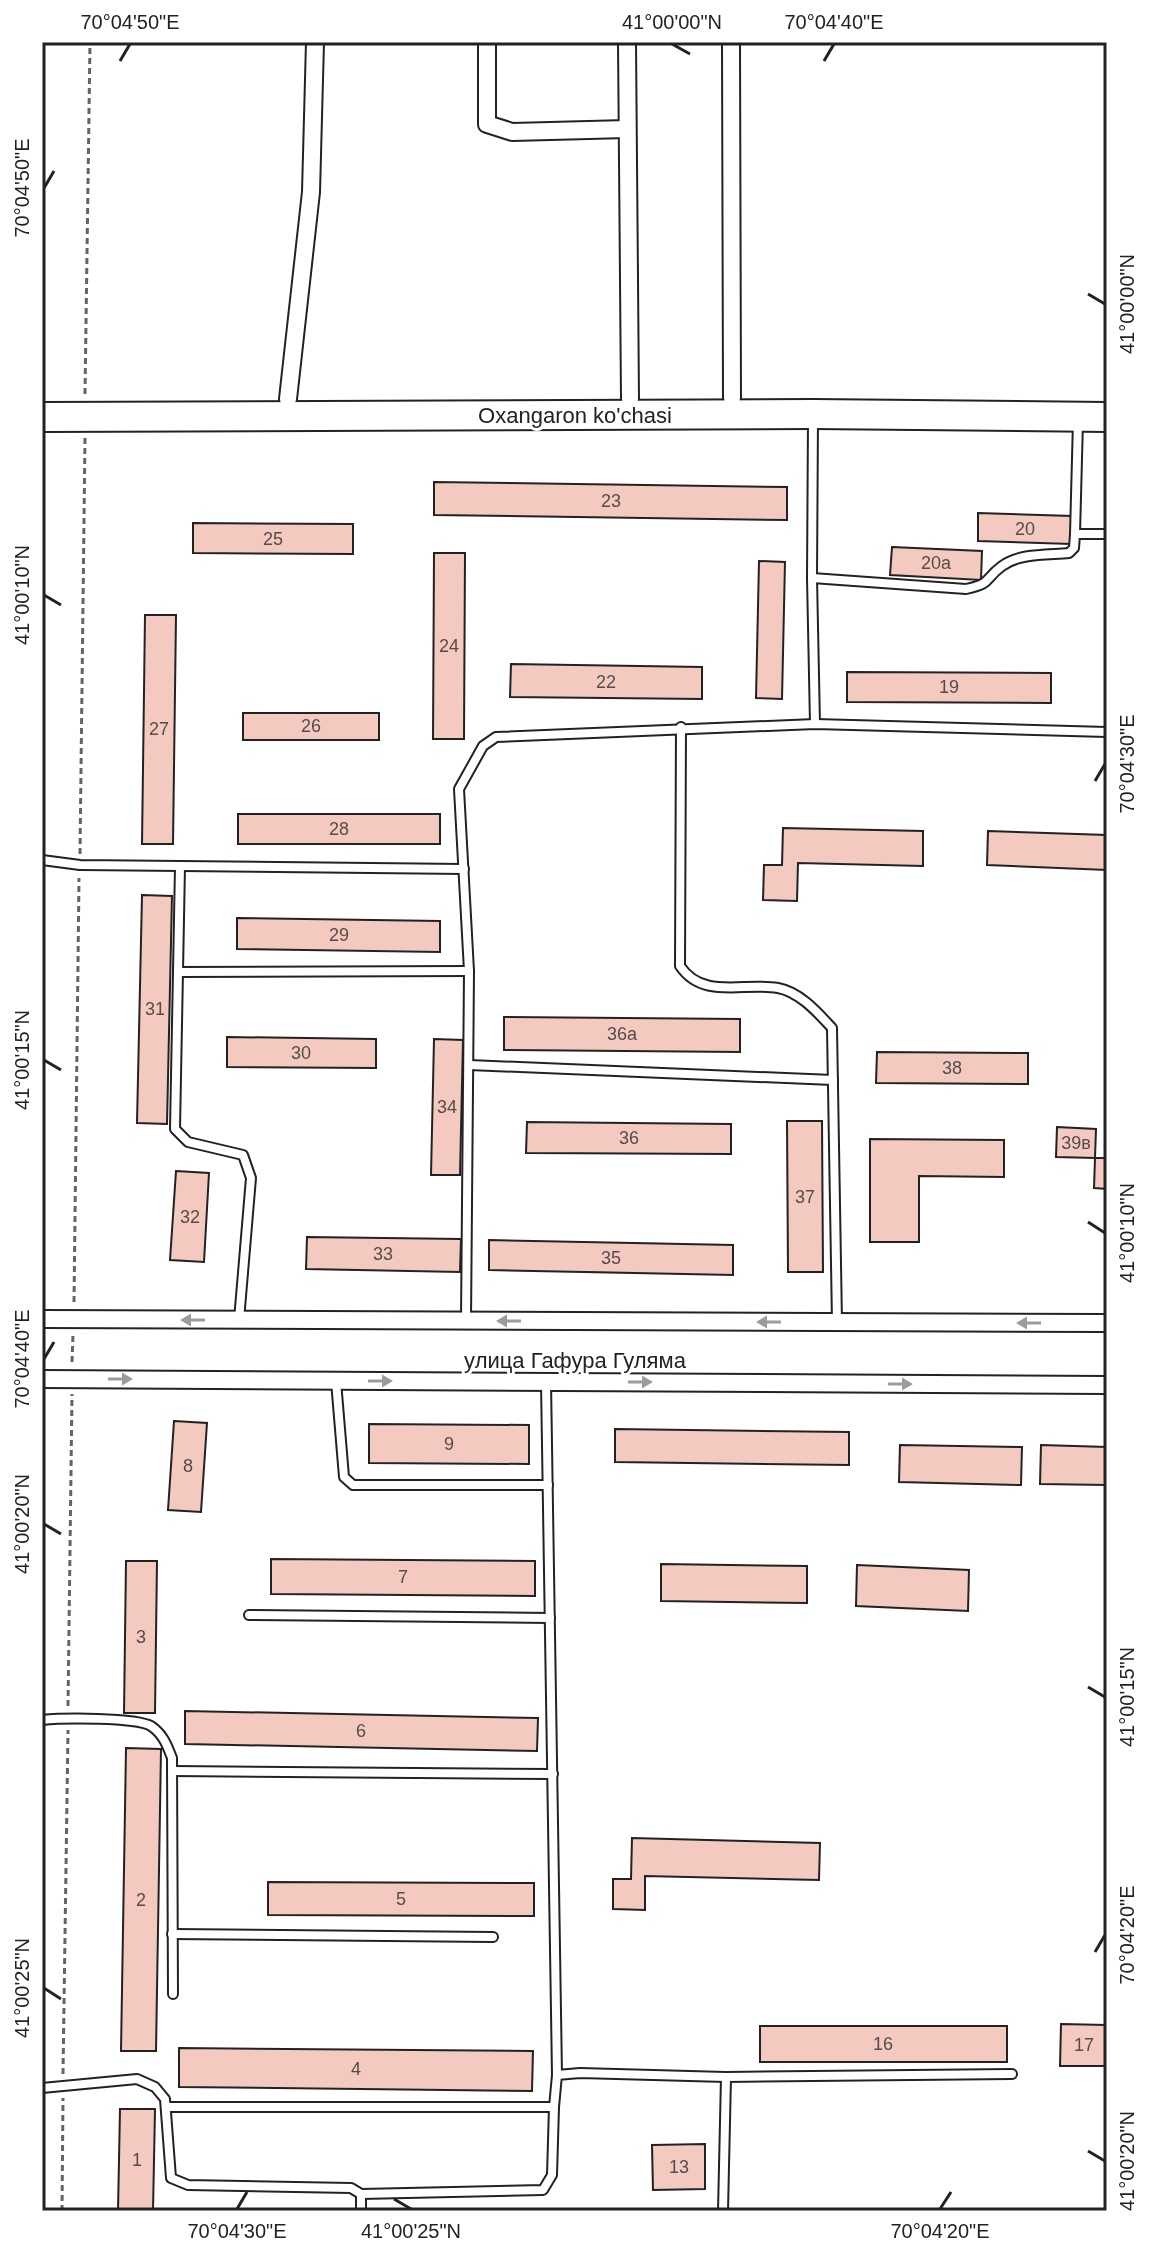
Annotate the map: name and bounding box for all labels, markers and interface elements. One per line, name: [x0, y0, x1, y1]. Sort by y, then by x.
text: 70°04'50"E: [81, 11, 180, 33]
text: 41°00'00"N: [622, 11, 722, 33]
text: 70°04'40"E: [785, 11, 884, 33]
text: 70°04'50"E: [11, 139, 33, 238]
text: 41°00'00"N: [1116, 254, 1138, 354]
street label: Oxangaron ko'chasi: [478, 403, 672, 428]
house number: 23: [601, 491, 621, 511]
house number: 20: [1015, 519, 1035, 539]
house number: 25: [263, 529, 283, 549]
text: 41°00'10"N: [11, 545, 33, 645]
house number: 20а: [921, 553, 952, 573]
house number: 24: [439, 636, 459, 656]
house number: 22: [596, 672, 616, 692]
house number: 19: [939, 677, 959, 697]
text: 70°04'30"E: [1116, 715, 1138, 814]
house number: 26: [301, 716, 321, 736]
house number: 27: [149, 719, 169, 739]
house number: 28: [329, 819, 349, 839]
house number: 29: [329, 925, 349, 945]
house number: 31: [145, 999, 165, 1019]
text: 41°00'15"N: [11, 1010, 33, 1110]
house number: 36а: [607, 1024, 638, 1044]
house number: 30: [291, 1043, 311, 1063]
house number: 38: [942, 1058, 962, 1078]
house number: 34: [437, 1097, 457, 1117]
house number: 36: [619, 1128, 639, 1148]
house number: 39в: [1061, 1133, 1091, 1153]
text: 41°00'10"N: [1116, 1183, 1138, 1283]
house number: 37: [795, 1187, 815, 1207]
house number: 32: [180, 1207, 200, 1227]
house number: 33: [373, 1244, 393, 1264]
house number: 35: [601, 1248, 621, 1268]
text: 70°04'40"E: [11, 1310, 33, 1409]
one-way arrow: [180, 1313, 205, 1326]
one-way arrow: [496, 1315, 521, 1327]
one-way arrow: [756, 1316, 781, 1328]
one-way arrow: [1016, 1317, 1041, 1329]
street label: улица Гафура Гуляма: [464, 1348, 687, 1373]
one-way arrow: [108, 1373, 133, 1385]
one-way arrow: [368, 1375, 393, 1387]
one-way arrow: [628, 1376, 653, 1388]
one-way arrow: [888, 1378, 913, 1390]
house number: 9: [444, 1434, 454, 1454]
house number: 8: [183, 1456, 193, 1476]
text: 41°00'20"N: [11, 1474, 33, 1574]
house number: 7: [398, 1567, 408, 1587]
house number: 3: [136, 1627, 146, 1647]
text: 41°00'15"N: [1116, 1647, 1138, 1747]
house number: 6: [356, 1721, 366, 1741]
text: 70°04'20"E: [1116, 1886, 1138, 1985]
house number: 5: [396, 1889, 406, 1909]
house number: 2: [136, 1890, 146, 1910]
text: 41°00'25"N: [11, 1938, 33, 2038]
house number: 16: [873, 2034, 893, 2054]
house number: 17: [1074, 2035, 1094, 2055]
house number: 4: [351, 2059, 361, 2079]
text: 41°00'20"N: [1116, 2111, 1138, 2211]
house number: 1: [132, 2150, 142, 2170]
house number: 13: [669, 2157, 689, 2177]
text: 70°04'30"E: [188, 2220, 287, 2242]
text: 41°00'25"N: [361, 2220, 461, 2242]
text: 70°04'20"E: [891, 2220, 990, 2242]

